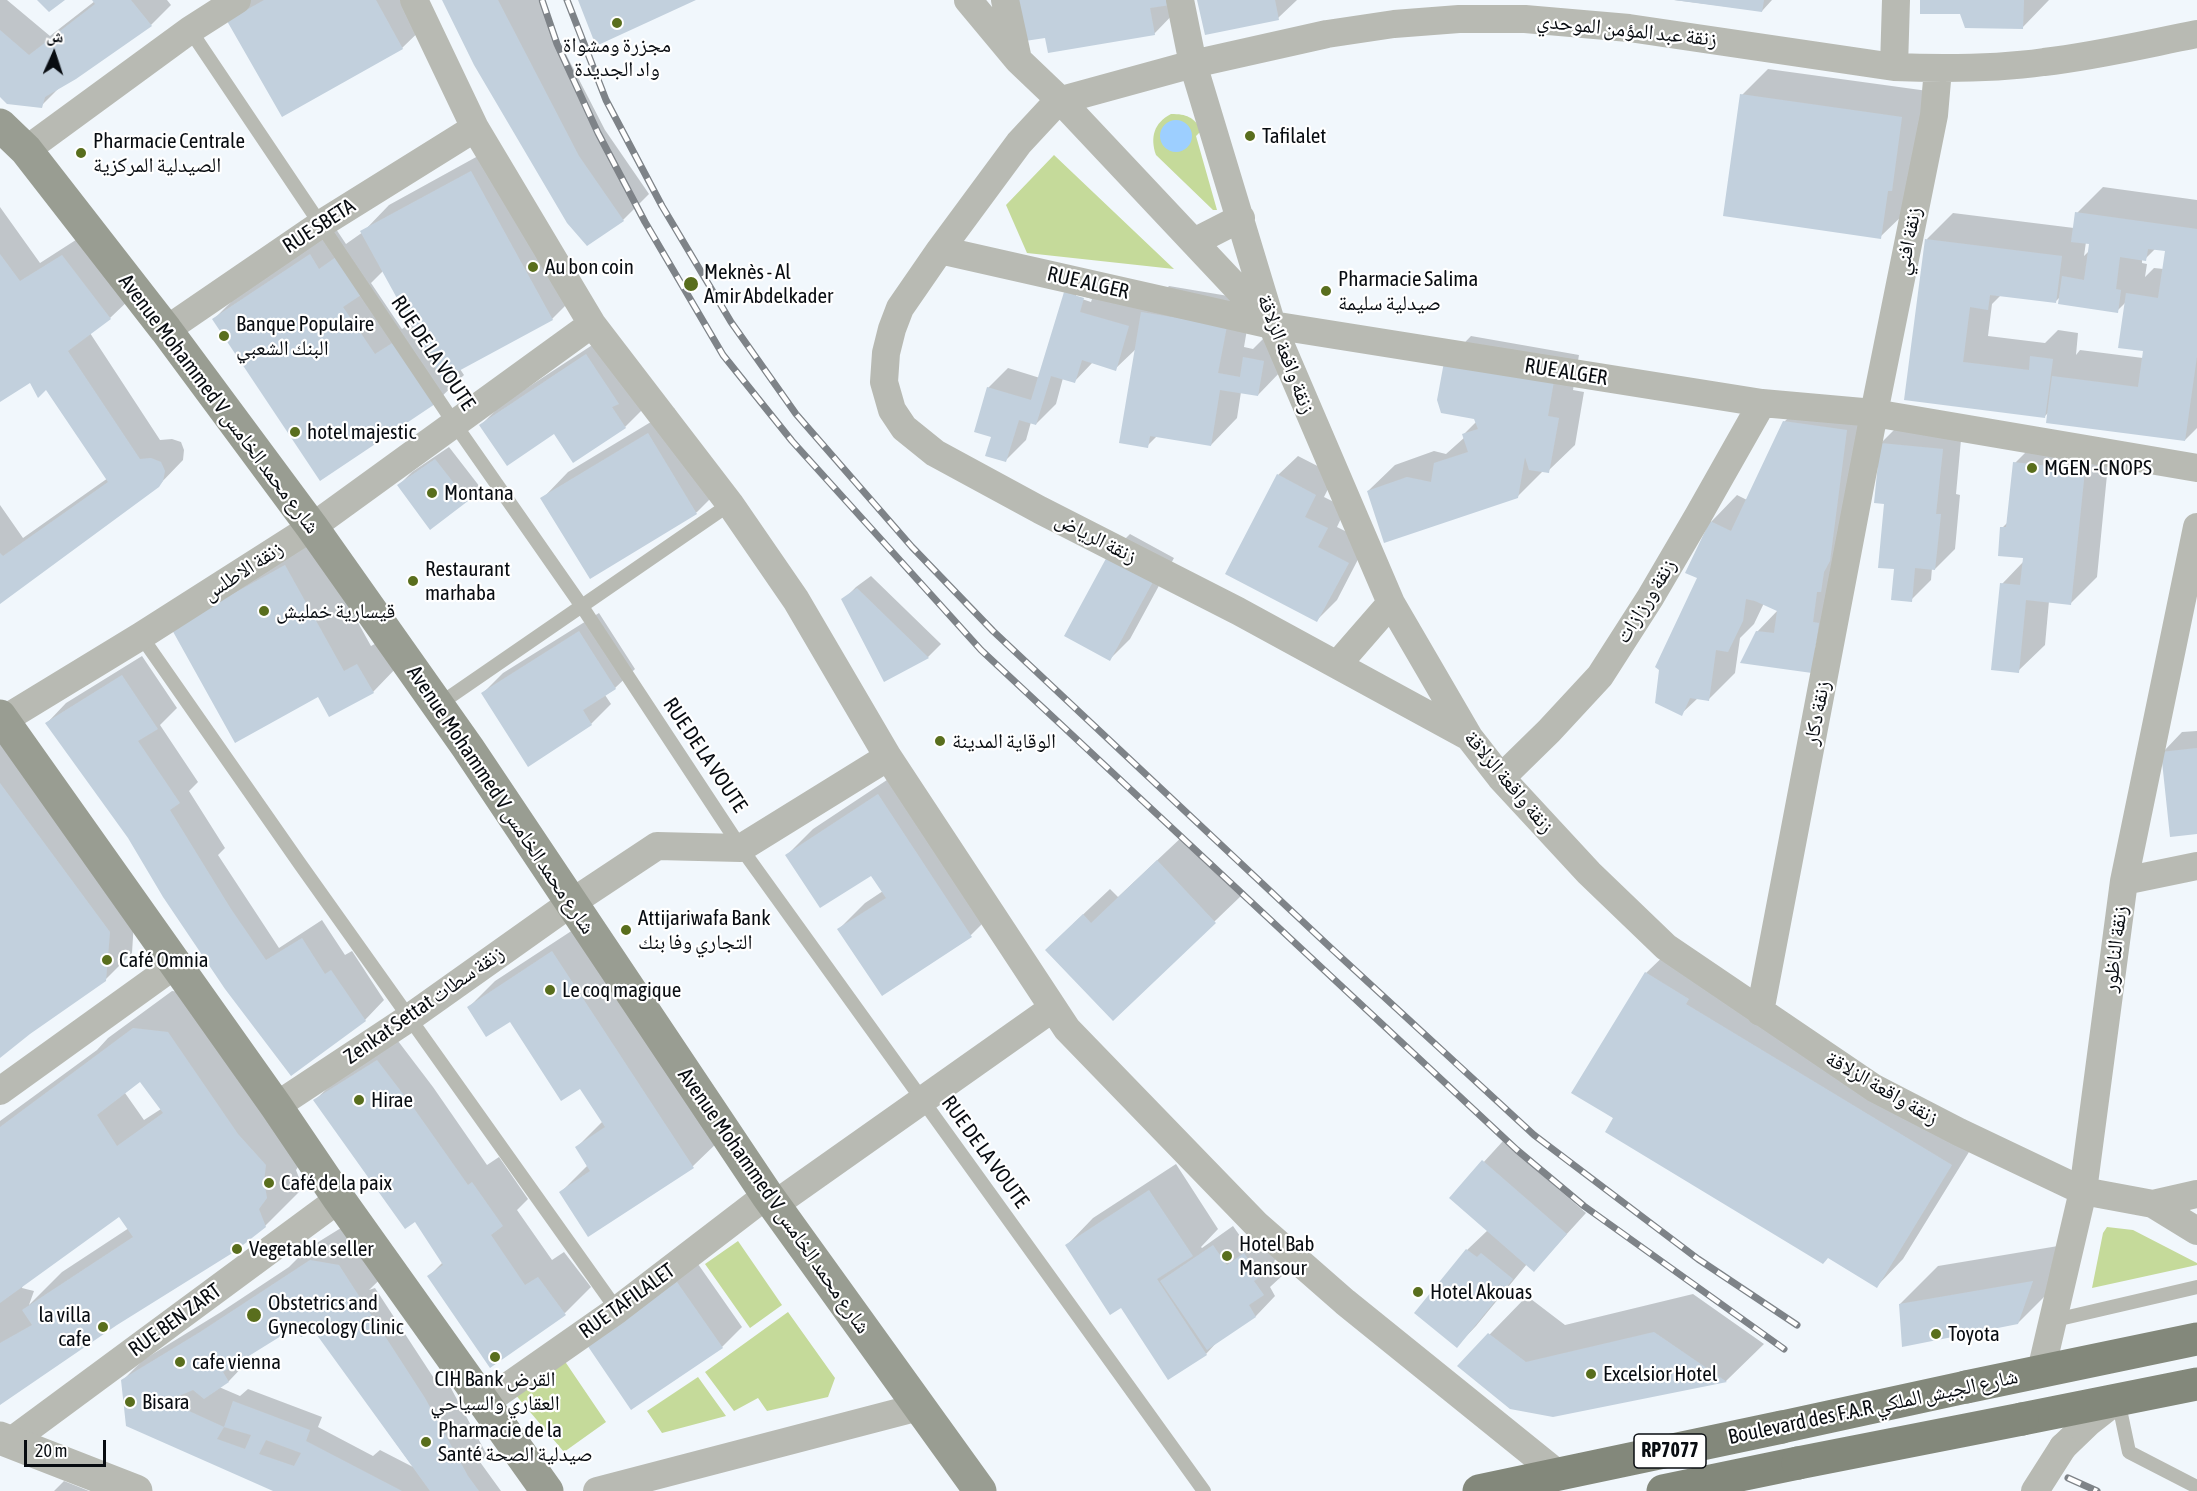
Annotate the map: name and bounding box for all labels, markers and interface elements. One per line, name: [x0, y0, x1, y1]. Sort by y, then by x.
street label: زنقة عبد المؤمن الموحدي: [1536, 8, 1718, 52]
marker: مجزرة ومشواة واد الجديدة: [610, 16, 624, 30]
north arrow: [24, 24, 84, 84]
text: ش: [46, 27, 64, 45]
place label: مجزرة ومشواة واد الجديدة: [563, 32, 671, 82]
place label: Tafilalet: [1262, 123, 1326, 149]
place label: Pharmacie Centrale الصيدلية المركزية: [93, 128, 245, 178]
marker: Tafilalet: [1243, 129, 1257, 143]
marker: Pharmacie Centrale الصيدلية المركزية: [74, 146, 88, 160]
street label: RUE SBETA: [278, 193, 360, 259]
street label: زنقة افني: [1889, 205, 1927, 277]
place label: Au bon coin: [545, 254, 634, 280]
place label: Meknès - Al Amir Abdelkader: [704, 259, 833, 309]
marker: Au bon coin: [526, 260, 540, 274]
street label: RUE ALGER: [1045, 261, 1131, 305]
place label: Pharmacie Salima صيدلية سليمة: [1338, 266, 1478, 316]
street label: Avenue Mohammed V شارع محمد الخامس: [113, 269, 325, 539]
marker: Meknès - Al Amir Abdelkader: [682, 275, 700, 293]
marker: Pharmacie Salima صيدلية سليمة: [1319, 284, 1333, 298]
street label: RUE DE LA VOUTE: [386, 291, 480, 415]
street label: زنقة واقعة الزلاقة: [1252, 291, 1320, 417]
place label: Banque Populaire البنك الشعبي: [236, 311, 374, 361]
marker: Banque Populaire البنك الشعبي: [217, 329, 231, 343]
street label: RUE ALGER: [1523, 353, 1609, 391]
place label: hotel majestic: [307, 419, 416, 445]
marker: hotel majestic: [288, 425, 302, 439]
place label: MGEN -CNOPS: [2044, 455, 2152, 481]
marker: MGEN -CNOPS: [2025, 461, 2039, 475]
place label: Montana: [444, 480, 514, 506]
marker: Montana: [425, 486, 439, 500]
street label: زنقة الرياض: [1051, 507, 1141, 569]
street label: زنقة الاطلس: [198, 536, 288, 606]
street label: زنقة ورزازات: [1610, 554, 1682, 648]
place label: Restaurant marhaba: [425, 556, 510, 606]
marker: Restaurant marhaba: [406, 574, 420, 588]
place label: قيسارية خمليش: [276, 598, 395, 624]
marker: قيسارية خمليش: [257, 604, 271, 618]
street label: Avenue Mohammed V شارع محمد الخامس: [402, 661, 600, 939]
street label: زنقة دكار: [1798, 679, 1836, 747]
street label: RUE DE LA VOUTE: [658, 693, 752, 817]
street label: زنقة واقعة الزلاقة: [1459, 726, 1559, 838]
place label: الوقاية المدينة: [952, 728, 1056, 754]
marker: الوقاية المدينة: [933, 734, 947, 748]
street label: زنقة الناظور: [2097, 904, 2133, 994]
place label: Attijariwafa Bank التجاري وفا بنك: [638, 905, 771, 955]
marker: Attijariwafa Bank التجاري وفا بنك: [619, 923, 633, 937]
street label: Zenkat Settat زنقة سطات: [339, 940, 509, 1070]
place label: Café Omnia: [119, 947, 209, 973]
marker: Café Omnia: [100, 953, 114, 967]
place label: Le coq magique: [562, 977, 681, 1003]
marker: Le coq magique: [543, 983, 557, 997]
street label: زنقة واقعة الزلاقة: [1821, 1046, 1943, 1130]
street label: Avenue Mohammed V شارع محمد الخامس: [672, 1063, 876, 1339]
place label: Hirae: [371, 1087, 413, 1113]
street label: RUE DE LA VOUTE: [936, 1091, 1034, 1213]
marker: Hirae: [352, 1093, 366, 1107]
place label: Café de la paix: [281, 1170, 392, 1196]
marker: Café de la paix: [262, 1176, 276, 1190]
place label: Hotel Bab Mansour: [1239, 1231, 1315, 1281]
place label: Vegetable seller: [249, 1236, 373, 1262]
marker: Vegetable seller: [230, 1242, 244, 1256]
marker: Hotel Bab Mansour: [1220, 1249, 1234, 1263]
street label: RUE TAFILALET: [574, 1258, 680, 1344]
street label: RUE BEN ZART: [124, 1278, 226, 1362]
place label: Hotel Akouas: [1430, 1279, 1532, 1305]
marker: Hotel Akouas: [1411, 1285, 1425, 1299]
place label: Obstetrics and Gynecology Clinic: [268, 1290, 403, 1340]
place label: la villa cafe: [38, 1302, 91, 1352]
marker: Obstetrics and Gynecology Clinic: [245, 1306, 263, 1324]
marker: la villa cafe: [96, 1320, 110, 1334]
place label: Toyota: [1948, 1321, 2000, 1347]
marker: Toyota: [1929, 1327, 1943, 1341]
place label: cafe vienna: [192, 1349, 281, 1375]
marker: CIH Bank القرض العقاري والسياحي: [488, 1350, 502, 1364]
marker: cafe vienna: [173, 1355, 187, 1369]
place label: Excelsior Hotel: [1603, 1361, 1717, 1387]
street label: Boulevard des F.A.R شارع الجيش الملكي: [1726, 1364, 2020, 1450]
place label: CIH Bank القرض العقاري والسياحي: [430, 1366, 560, 1416]
marker: Excelsior Hotel: [1584, 1367, 1598, 1381]
place label: Bisara: [142, 1389, 190, 1415]
marker: Bisara: [123, 1395, 137, 1409]
place label: Pharmacie de la Santé صيدلية الصحة: [438, 1417, 593, 1467]
scale bar: [27, 1428, 110, 1466]
road number: RP7077: [1634, 1434, 1706, 1468]
marker: Pharmacie de la Santé صيدلية الصحة: [419, 1435, 433, 1449]
text: 20 m: [35, 1440, 67, 1461]

